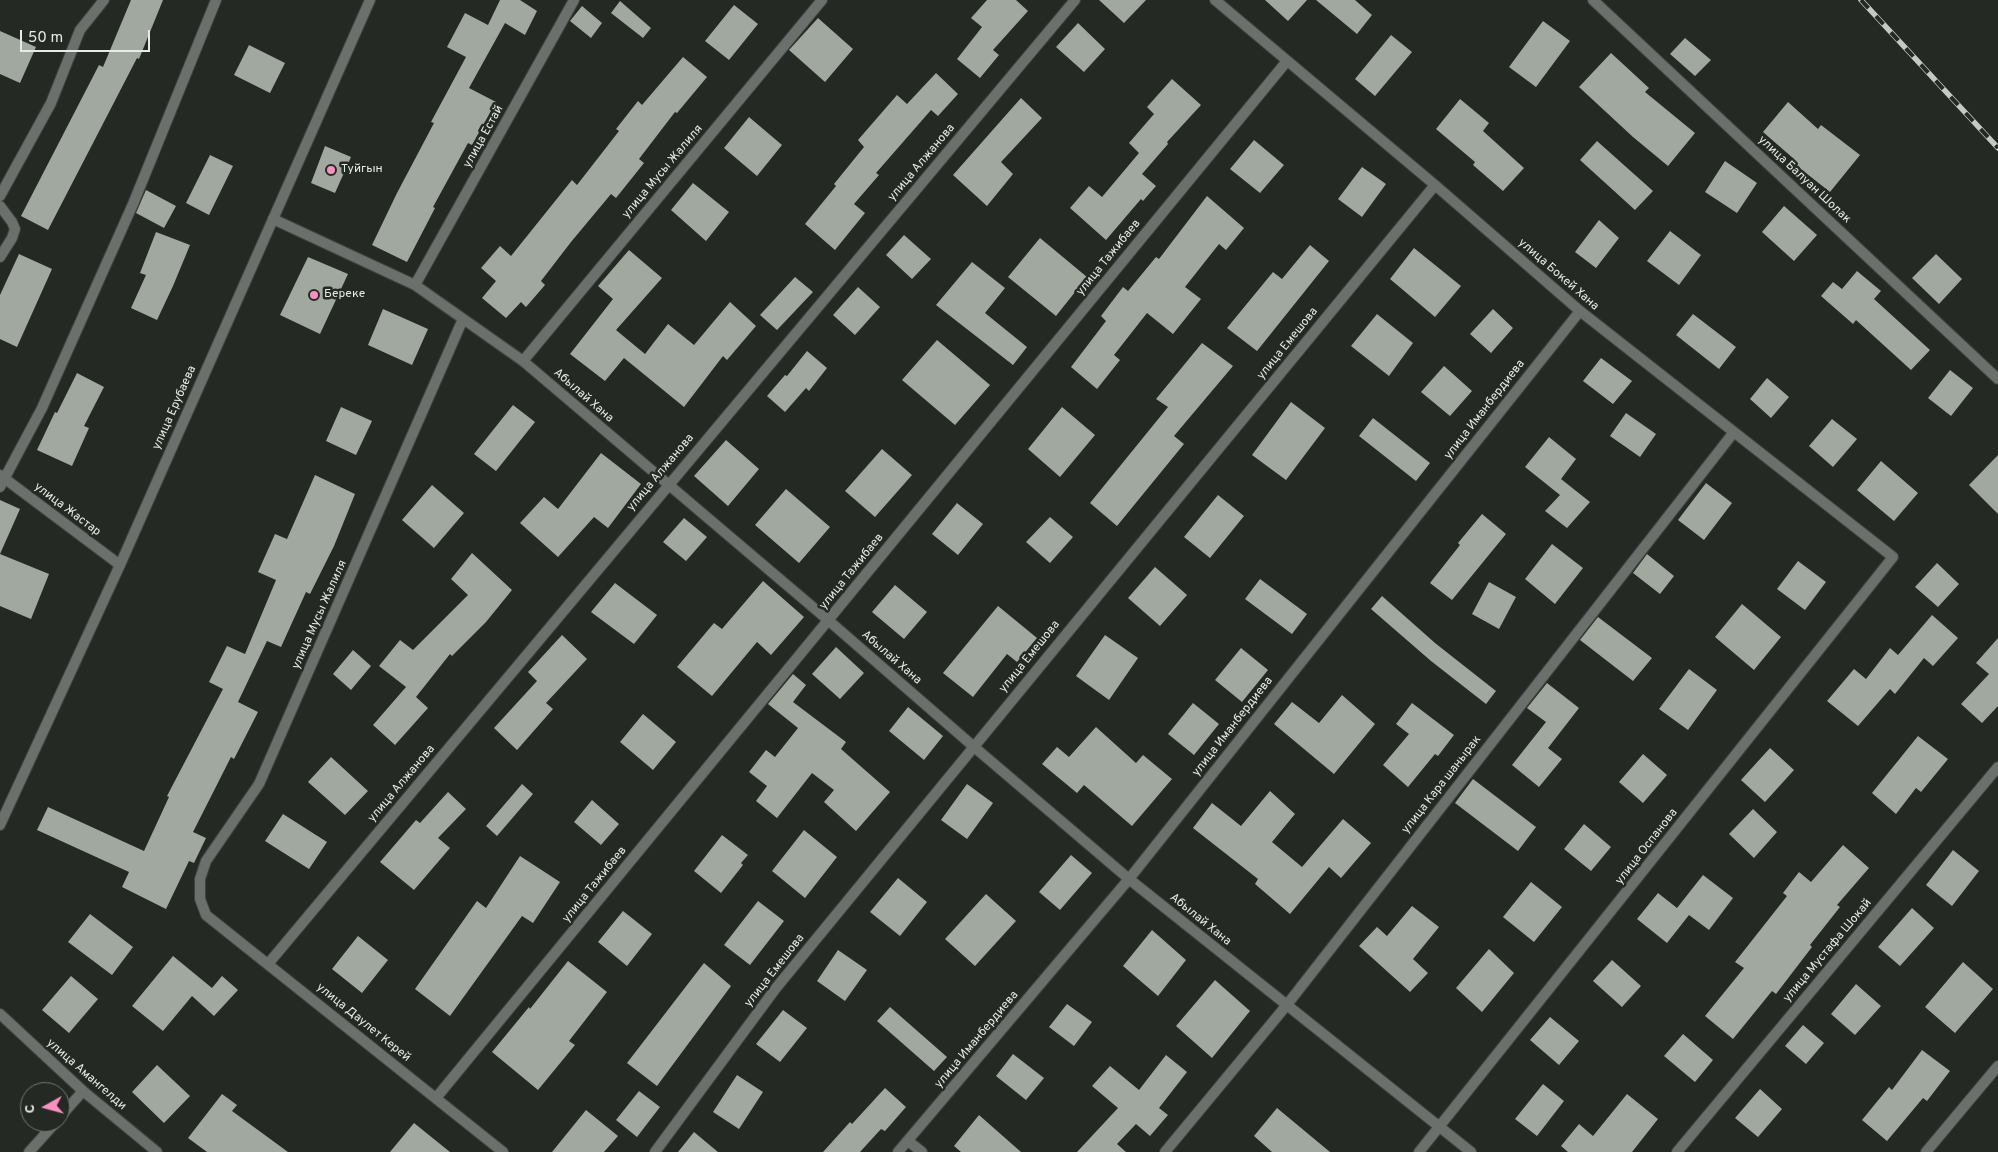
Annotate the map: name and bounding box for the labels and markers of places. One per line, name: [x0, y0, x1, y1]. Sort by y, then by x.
place label: Туйгын: [341, 163, 383, 177]
marker: Туйгын: [325, 164, 337, 176]
place label: Береке: [324, 288, 365, 302]
marker: Береке: [308, 289, 320, 301]

